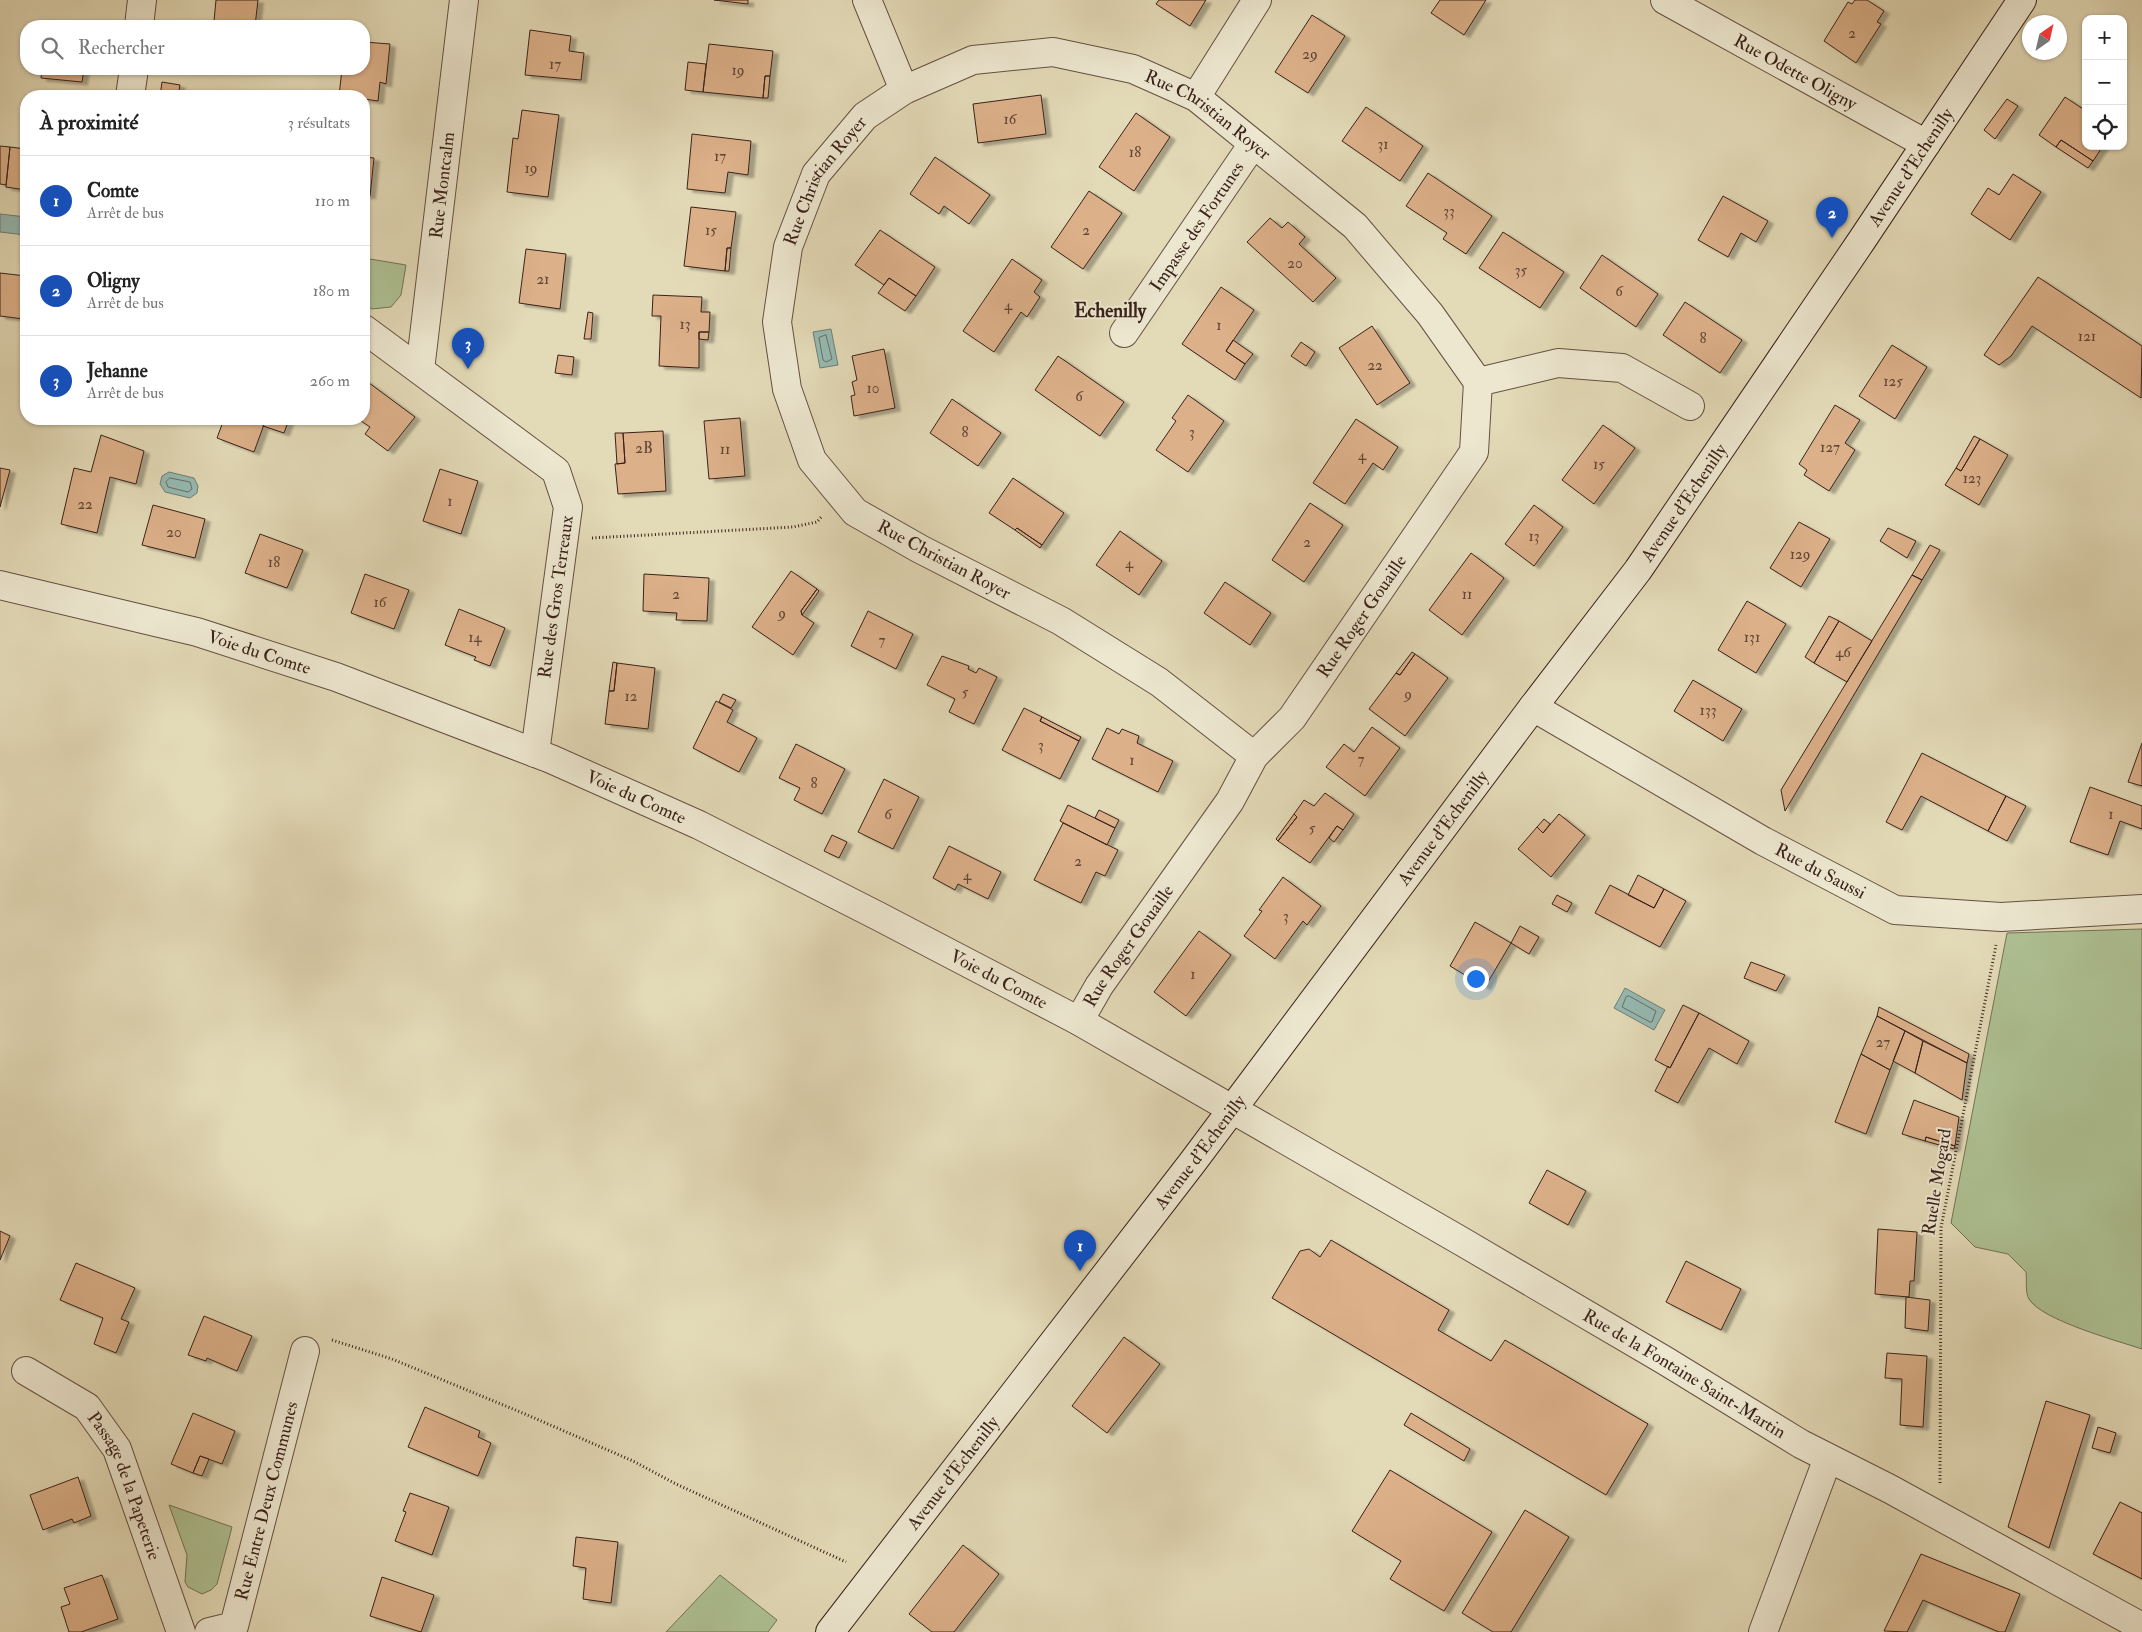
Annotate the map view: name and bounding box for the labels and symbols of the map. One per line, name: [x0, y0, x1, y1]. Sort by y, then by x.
north arrow: [2022, 15, 2067, 60]
house number: 2: [1848, 24, 1856, 43]
street label: Rue Odette Oligny: [1730, 29, 1862, 116]
house number: 29: [1302, 45, 1318, 64]
house number: 17: [549, 55, 561, 74]
house number: 19: [732, 61, 744, 80]
street label: Rue Christian Royer: [1141, 64, 1276, 165]
street label: Avenue d'Echenilly: [1862, 102, 1959, 232]
house number: 16: [1004, 110, 1018, 129]
street label: Rue Christian Royer: [778, 111, 872, 249]
street label: Rue Montcalm: [424, 131, 460, 240]
house number: 31: [1377, 135, 1389, 154]
house number: 18: [1129, 143, 1141, 162]
house number: 17: [714, 147, 726, 166]
street label: Impasse des Fortunes: [1144, 157, 1249, 296]
house number: 19: [525, 159, 537, 178]
pin: 2: [1816, 197, 1848, 238]
house number: 33: [1443, 202, 1455, 221]
house number: 15: [705, 221, 717, 240]
house number: 2: [1082, 221, 1090, 240]
house number: 20: [1287, 254, 1303, 273]
house number: 35: [1515, 261, 1528, 280]
house number: 21: [537, 270, 549, 289]
house number: 6: [1615, 282, 1624, 301]
house number: 4: [1004, 296, 1013, 315]
district label: Echenilly: [1074, 299, 1147, 324]
house number: 13: [679, 315, 691, 334]
house number: 1: [1216, 316, 1222, 335]
house number: 121: [2078, 327, 2096, 346]
pin: 3: [452, 328, 484, 369]
house number: 8: [1699, 329, 1707, 348]
house number: 22: [1367, 356, 1383, 375]
house number: 125: [1883, 372, 1903, 391]
house number: 10: [867, 379, 879, 398]
house number: 6: [1075, 387, 1084, 406]
house number: 8: [961, 423, 969, 442]
house number: 3: [1189, 423, 1195, 442]
street label: Avenue d'Echenilly: [1635, 438, 1733, 567]
house number: 127: [1820, 438, 1840, 457]
house number: 2B: [635, 439, 653, 458]
house number: 11: [720, 440, 730, 459]
house number: 4: [1358, 446, 1367, 465]
house number: 15: [1593, 455, 1605, 474]
house number: 123: [1963, 469, 1981, 488]
house number: 1: [447, 492, 453, 511]
house number: 22: [77, 495, 93, 514]
street label: Rue des Gros Terreaux: [533, 514, 579, 680]
street label: Rue Christian Royer: [873, 515, 1015, 605]
house number: 20: [166, 523, 182, 542]
house number: 13: [1528, 527, 1540, 546]
house number: 2: [1303, 533, 1311, 552]
house number: 129: [1790, 545, 1810, 564]
street label: Rue Roger Gouaille: [1312, 550, 1412, 682]
house number: 18: [268, 553, 280, 572]
house number: 4: [1125, 554, 1134, 573]
house number: 2: [672, 585, 680, 604]
house number: 11: [1462, 585, 1472, 604]
house number: 16: [374, 593, 388, 612]
house number: 9: [777, 604, 786, 623]
street label: Voie du Comte: [205, 625, 314, 680]
house number: 14: [468, 628, 483, 647]
house number: 131: [1744, 628, 1760, 647]
house number: 7: [879, 631, 886, 650]
house number: 46: [1835, 643, 1852, 662]
house number: 5: [962, 683, 969, 702]
house number: 9: [1403, 685, 1412, 704]
house number: 12: [625, 687, 638, 706]
house number: 133: [1700, 701, 1716, 720]
house number: 3: [1038, 736, 1044, 755]
house number: 7: [1358, 750, 1365, 769]
house number: 1: [1129, 751, 1135, 770]
street label: Voie du Comte: [583, 765, 690, 829]
street label: Avenue d'Echenilly: [1392, 765, 1494, 891]
house number: 8: [810, 774, 818, 793]
house number: 6: [884, 805, 893, 824]
house number: 1: [2108, 805, 2114, 824]
house number: 5: [1309, 819, 1316, 838]
street label: Rue du Saussi: [1771, 838, 1870, 904]
house number: 2: [1074, 852, 1082, 871]
house number: 4: [963, 866, 972, 885]
street label: Rue Roger Gouaille: [1078, 880, 1179, 1011]
house number: 3: [1283, 907, 1289, 926]
street label: Voie du Comte: [946, 944, 1052, 1014]
house number: 1: [1190, 965, 1196, 984]
your location: [1463, 966, 1489, 992]
house number: 27: [1876, 1033, 1890, 1052]
street label: Avenue d'Echenilly: [1148, 1089, 1251, 1215]
street label: Ruelle Mogard: [1917, 1127, 1957, 1237]
pin: 1: [1064, 1230, 1096, 1271]
street label: Rue de la Fontaine Saint-Martin: [1579, 1304, 1790, 1444]
street label: Rue Entre Deux Communes: [230, 1399, 303, 1603]
street label: Passage de la Papeterie: [82, 1407, 166, 1563]
street label: Avenue d'Echenilly: [901, 1410, 1005, 1535]

